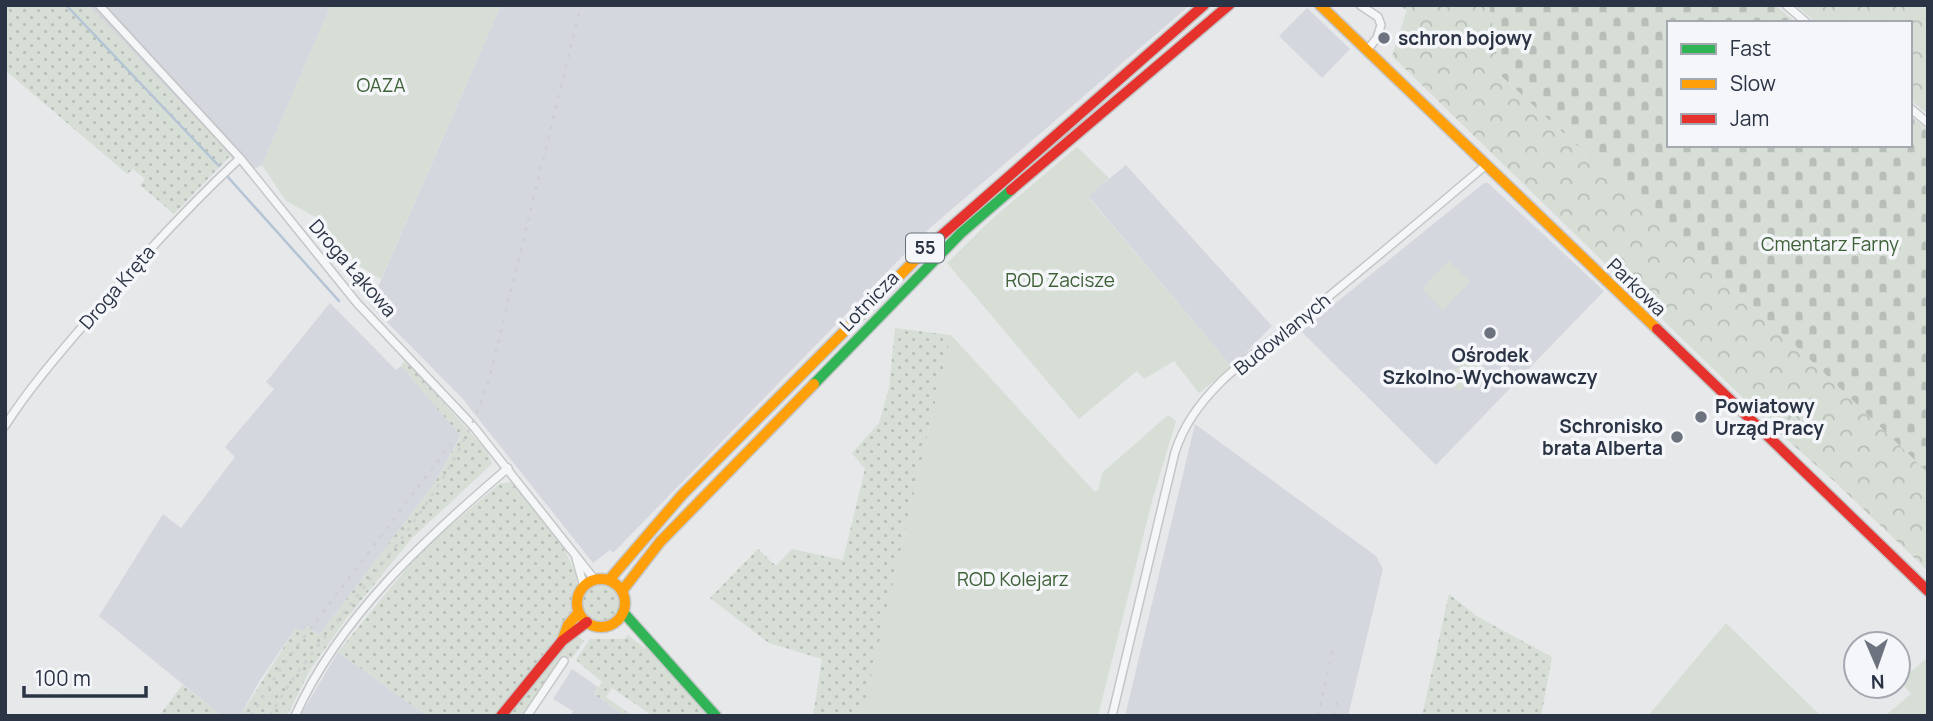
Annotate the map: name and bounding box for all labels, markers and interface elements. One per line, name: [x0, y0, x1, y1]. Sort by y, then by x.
legend: [1667, 21, 1912, 147]
place label: schron bojowy: [1398, 25, 1532, 51]
marker: schron bojowy: [1376, 30, 1392, 46]
text: Fast: [1730, 34, 1771, 62]
text: Slow: [1730, 69, 1776, 97]
park label: OAZA: [356, 72, 406, 98]
text: Jam: [1730, 104, 1769, 132]
street label: Droga Łąkowa: [303, 214, 403, 322]
park label: Cmentarz Farny: [1761, 231, 1899, 257]
road number: 55: [906, 234, 944, 262]
street label: Droga Kręta: [73, 239, 161, 335]
street label: Parkowa: [1602, 252, 1672, 322]
street label: Lotnicza: [834, 265, 904, 337]
park label: ROD Zacisze: [1005, 267, 1115, 293]
street label: Budowlanych: [1228, 287, 1336, 381]
marker: Ośrodek Szkolno-Wychowawczy: [1482, 325, 1498, 341]
place label: Ośrodek Szkolno-Wychowawczy: [1383, 342, 1598, 390]
place label: Powiatowy Urząd Pracy: [1715, 393, 1824, 441]
marker: Powiatowy Urząd Pracy: [1693, 409, 1709, 425]
place label: Schronisko brata Alberta: [1542, 413, 1663, 461]
marker: Schronisko brata Alberta: [1669, 429, 1685, 445]
park label: ROD Kolejarz: [957, 566, 1069, 592]
north arrow: [1842, 630, 1912, 700]
scale bar: [24, 654, 147, 698]
text: 100 m: [35, 664, 91, 692]
text: N: [1870, 669, 1885, 695]

